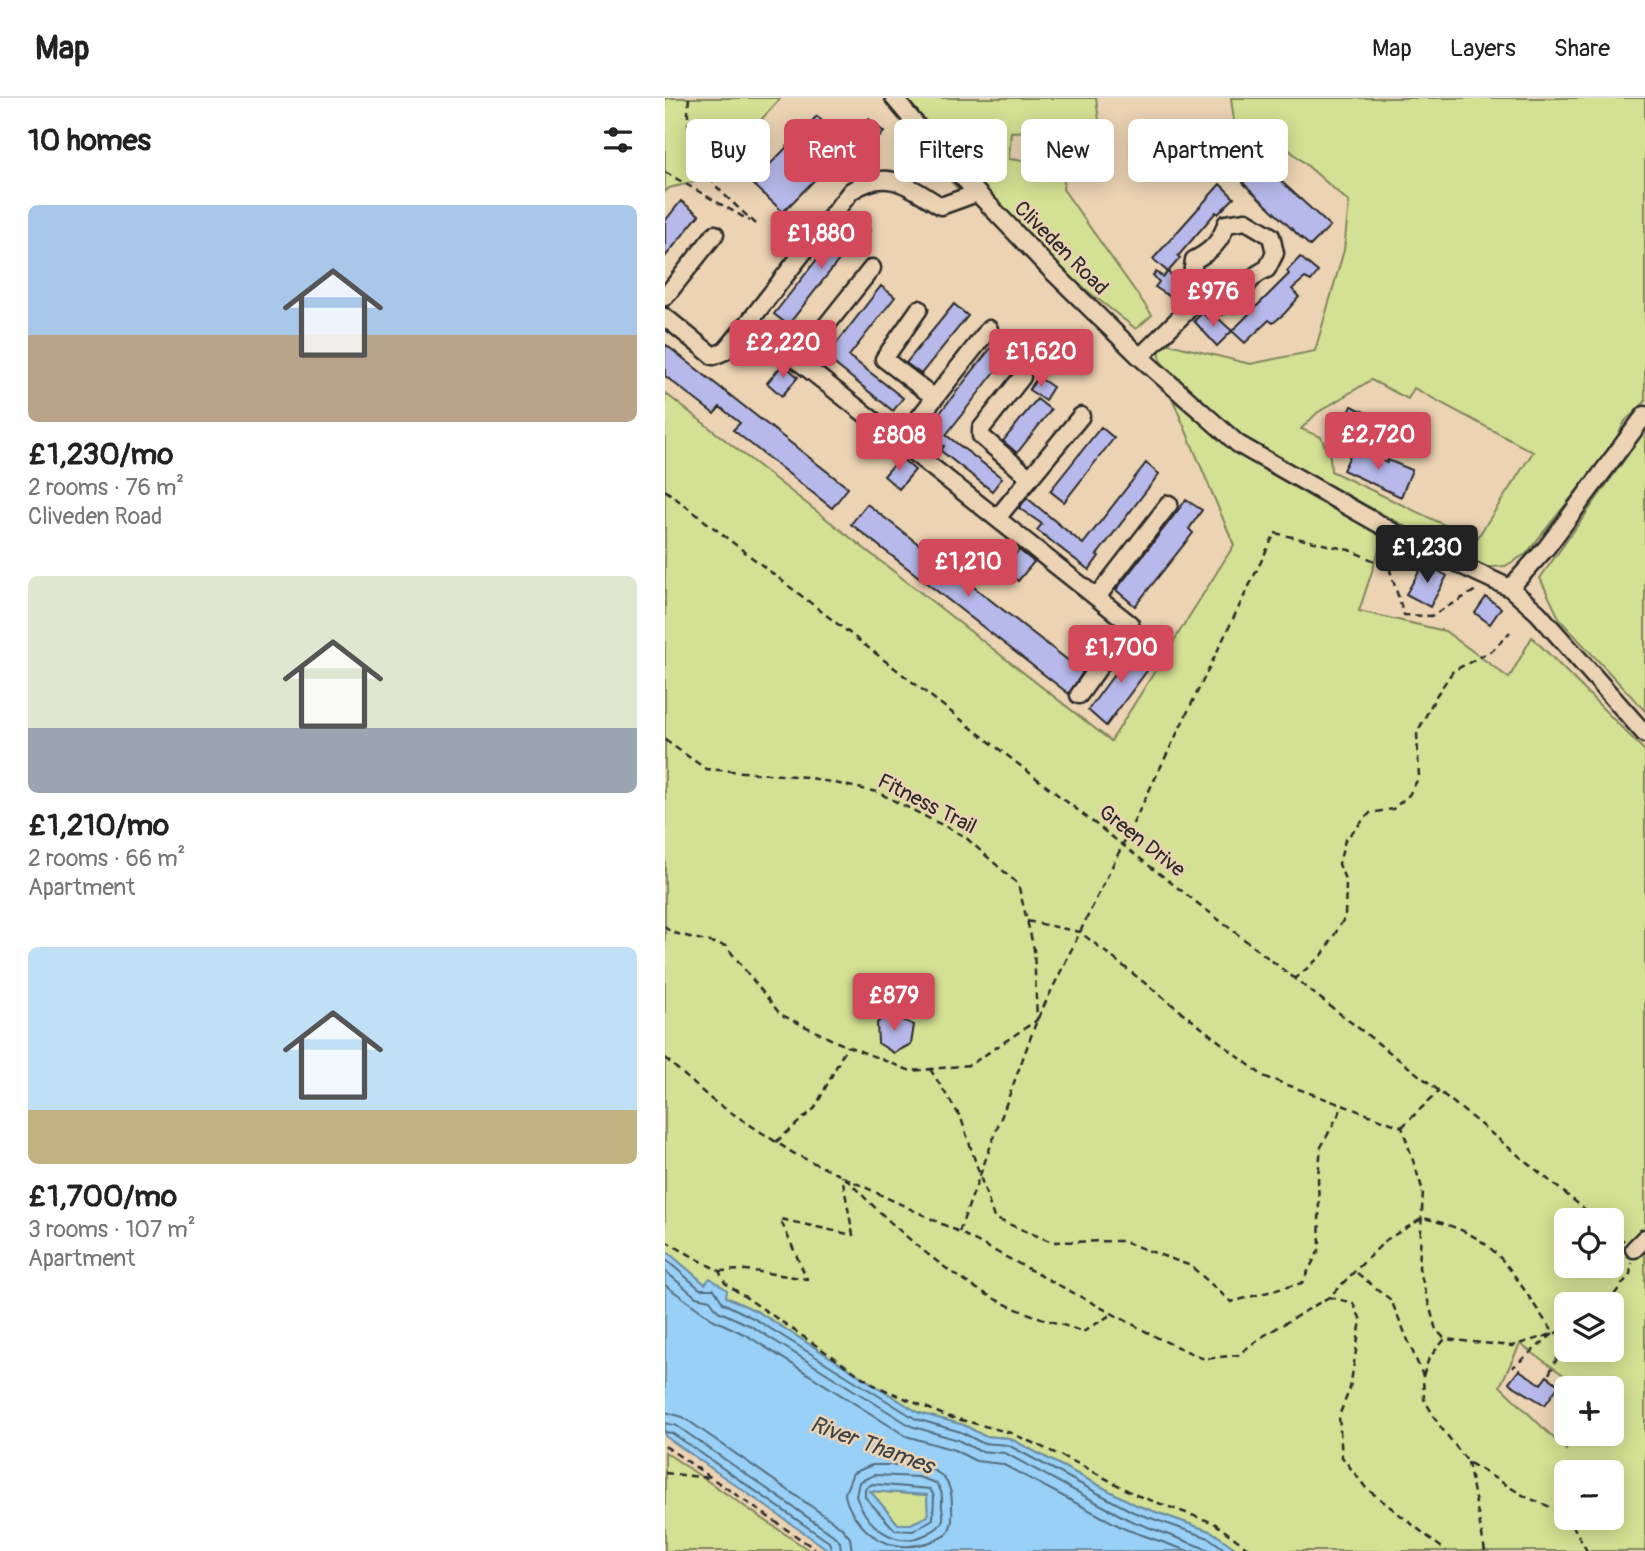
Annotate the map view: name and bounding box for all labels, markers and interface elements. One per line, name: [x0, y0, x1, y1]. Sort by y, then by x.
text: Map: [35, 28, 90, 69]
text: Map: [1372, 34, 1412, 63]
text: Layers: [1450, 34, 1516, 63]
text: Share: [1554, 34, 1610, 63]
chip: Buy: [686, 119, 770, 182]
chip: Rent: [784, 119, 880, 182]
chip: Filters: [894, 119, 1007, 182]
chip: New: [1021, 119, 1114, 182]
chip: Apartment: [1128, 119, 1288, 182]
icon: filters: [599, 121, 637, 159]
text: 10 homes: [28, 122, 151, 159]
street label: Cliveden Road: [1008, 195, 1114, 301]
pin: £1,880: [764, 212, 878, 271]
text: £1,880: [787, 219, 855, 248]
icon: home: [270, 250, 396, 376]
pin: £976: [1172, 270, 1254, 329]
text: £976: [1187, 277, 1239, 306]
pin: £2,220: [726, 320, 840, 380]
text: £2,220: [746, 328, 820, 357]
pin: £1,620: [984, 330, 1098, 389]
text: £1,620: [1005, 337, 1077, 366]
pin: £2,720: [1321, 412, 1435, 472]
pin: £808: [858, 414, 940, 473]
text: £2,720: [1341, 420, 1415, 449]
text: £808: [872, 421, 926, 450]
text: £1,230/mo: [28, 436, 173, 473]
text: 2 rooms · 76 m²: [28, 473, 184, 502]
text: Cliveden Road: [28, 502, 162, 531]
pin: £1,230: [1370, 526, 1484, 585]
text: £1,230: [1392, 533, 1462, 562]
pin: £1,210: [911, 540, 1025, 599]
text: £1,210: [934, 547, 1002, 576]
icon: home: [270, 621, 396, 747]
pin: £1,700: [1064, 626, 1178, 685]
text: £1,700: [1084, 633, 1158, 662]
street label: Fitness Trail: [873, 768, 981, 840]
street label: Green Drive: [1093, 799, 1191, 884]
text: £1,210/mo: [28, 807, 169, 844]
text: 2 rooms · 66 m²: [28, 844, 185, 873]
text: Apartment: [28, 873, 135, 902]
pin: £879: [853, 974, 935, 1033]
text: £879: [869, 981, 919, 1010]
icon: home: [270, 992, 396, 1118]
text: £1,700/mo: [28, 1178, 177, 1215]
map controls: [1554, 1208, 1624, 1530]
button: locate: [1554, 1208, 1624, 1278]
text: 3 rooms · 107 m²: [28, 1215, 196, 1244]
text: Apartment: [28, 1244, 135, 1273]
button: layers: [1554, 1292, 1624, 1362]
button: +: [1554, 1376, 1624, 1446]
water label: River Thames: [806, 1409, 940, 1482]
button: −: [1554, 1460, 1624, 1530]

